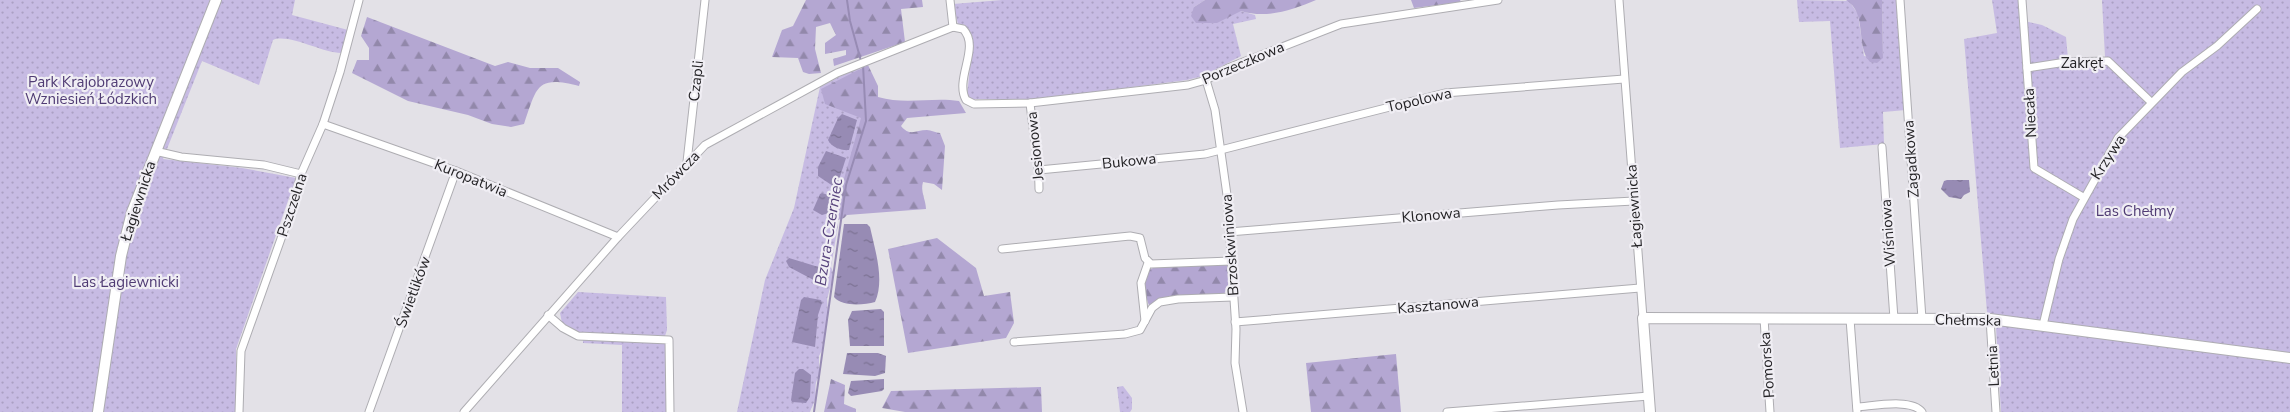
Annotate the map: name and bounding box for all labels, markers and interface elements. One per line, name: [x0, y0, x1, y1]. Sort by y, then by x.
street label: Porzeczkowa: [1199, 37, 1287, 89]
street label: Zakręt: [2061, 53, 2104, 73]
street label: Czapli: [684, 59, 708, 103]
park label: Park Krajobrazowy Wzniesień Łódzkich: [25, 72, 157, 109]
street label: Topolowa: [1384, 83, 1454, 117]
street label: Niecała: [2019, 88, 2041, 138]
street label: Jesionowa: [1021, 111, 1049, 182]
street label: Zagadkowa: [1898, 119, 1924, 199]
street label: Krzywa: [2086, 131, 2130, 183]
street label: Mrówcza: [648, 146, 704, 204]
street label: Bukowa: [1101, 148, 1157, 174]
street label: Kuropatwia: [431, 154, 511, 202]
street label: Łagiewnicka: [115, 158, 160, 245]
street label: Łagiewnicka: [1621, 164, 1647, 249]
street label: Pszczelna: [272, 171, 312, 239]
water label: Bzura-Czerniec: [810, 176, 848, 287]
street label: Brzoskwiniowa: [1216, 193, 1244, 297]
street label: Wiśniowa: [1876, 198, 1900, 268]
park label: Las Chełmy: [2096, 201, 2175, 221]
street label: Klonowa: [1401, 202, 1461, 228]
street label: Świetlików: [390, 253, 435, 330]
park label: Las Łagiewnicki: [73, 272, 179, 292]
street label: Kasztanowa: [1396, 291, 1480, 319]
street label: Chełmska: [1935, 309, 2001, 331]
street label: Pomorska: [1755, 331, 1779, 399]
street label: Letnia: [1982, 345, 2004, 387]

